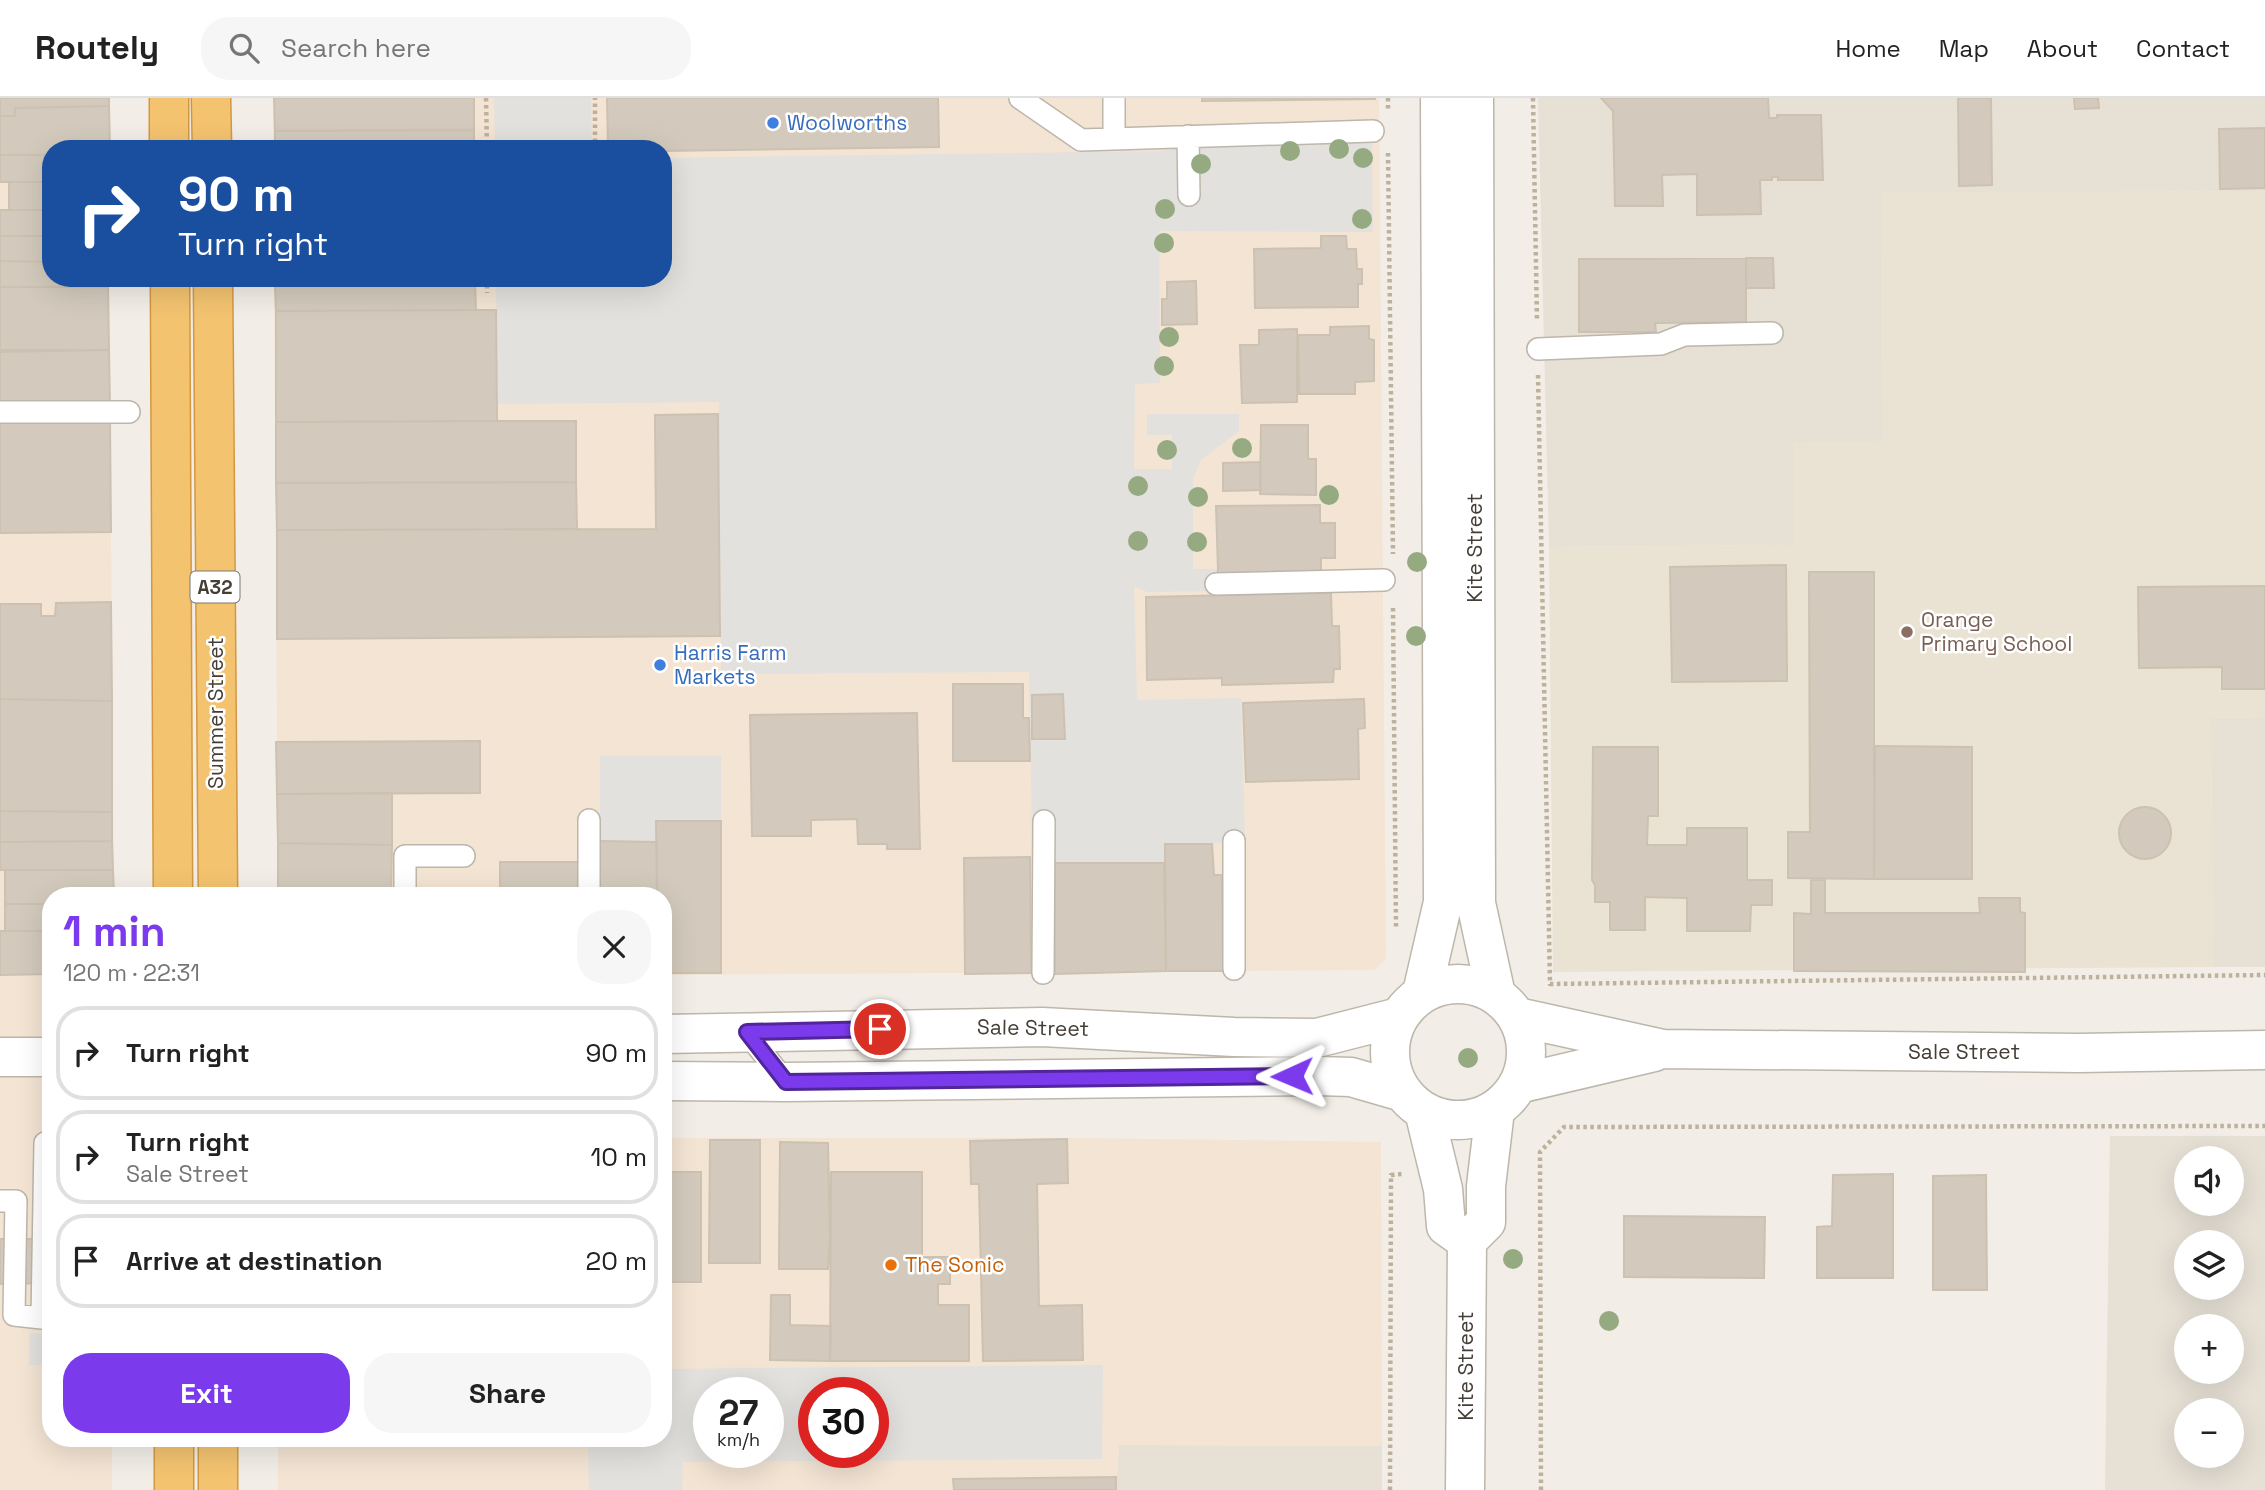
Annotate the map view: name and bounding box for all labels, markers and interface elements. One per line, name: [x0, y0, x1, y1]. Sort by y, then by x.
search box: [201, 17, 691, 80]
text: Routely: [35, 27, 159, 69]
icon: search: [225, 29, 263, 67]
text: Search here: [281, 31, 431, 65]
text: Home: [1835, 33, 1901, 64]
text: Map: [1939, 33, 1989, 64]
text: About: [2027, 33, 2098, 64]
text: Contact: [2136, 33, 2230, 64]
place label: Woolworths: [787, 109, 907, 136]
marker: Woolworths: [765, 115, 781, 131]
text: 90 m: [178, 163, 294, 225]
icon: right: [63, 168, 154, 259]
text: Turn right: [178, 224, 328, 264]
street label: Kite Street: [1461, 493, 1488, 603]
road number: A32: [190, 572, 240, 602]
place label: Orange Primary School: [1921, 606, 2072, 657]
marker: Orange Primary School: [1899, 624, 1915, 640]
street label: Summer Street: [202, 637, 229, 789]
place label: Harris Farm Markets: [674, 639, 787, 690]
marker: Harris Farm Markets: [652, 657, 668, 673]
text: 1 min: [63, 905, 166, 958]
button: close: [577, 910, 651, 984]
text: 120 m · 22:31: [63, 958, 200, 988]
pin: [850, 999, 910, 1059]
icon: arrive: [861, 1010, 899, 1048]
street label: Sale Street: [977, 1013, 1089, 1042]
icon: right: [67, 1034, 105, 1072]
text: Turn right: [126, 1036, 250, 1070]
text: 90 m: [585, 1036, 647, 1070]
street label: Sale Street: [1908, 1038, 2020, 1065]
position arrow: [1255, 1039, 1329, 1113]
text: Turn right: [126, 1125, 250, 1159]
icon: right: [67, 1138, 105, 1176]
text: 10 m: [590, 1140, 647, 1174]
map controls: [2174, 1146, 2244, 1468]
button: sound: [2174, 1146, 2244, 1216]
text: Sale Street: [126, 1159, 249, 1189]
button: layers: [2174, 1230, 2244, 1300]
icon: arrive: [67, 1242, 105, 1280]
text: Arrive at destination: [126, 1244, 383, 1278]
text: 20 m: [586, 1244, 647, 1278]
place label: The Sonic: [905, 1251, 1004, 1278]
marker: The Sonic: [883, 1257, 899, 1273]
street label: Kite Street: [1452, 1311, 1479, 1421]
button: +: [2174, 1314, 2244, 1384]
button: Exit: [63, 1353, 350, 1433]
button: Share: [364, 1353, 651, 1433]
speed limit sign: 30: [798, 1377, 889, 1468]
text: 27: [719, 1391, 758, 1435]
button: −: [2174, 1398, 2244, 1468]
text: km/h: [717, 1428, 760, 1451]

